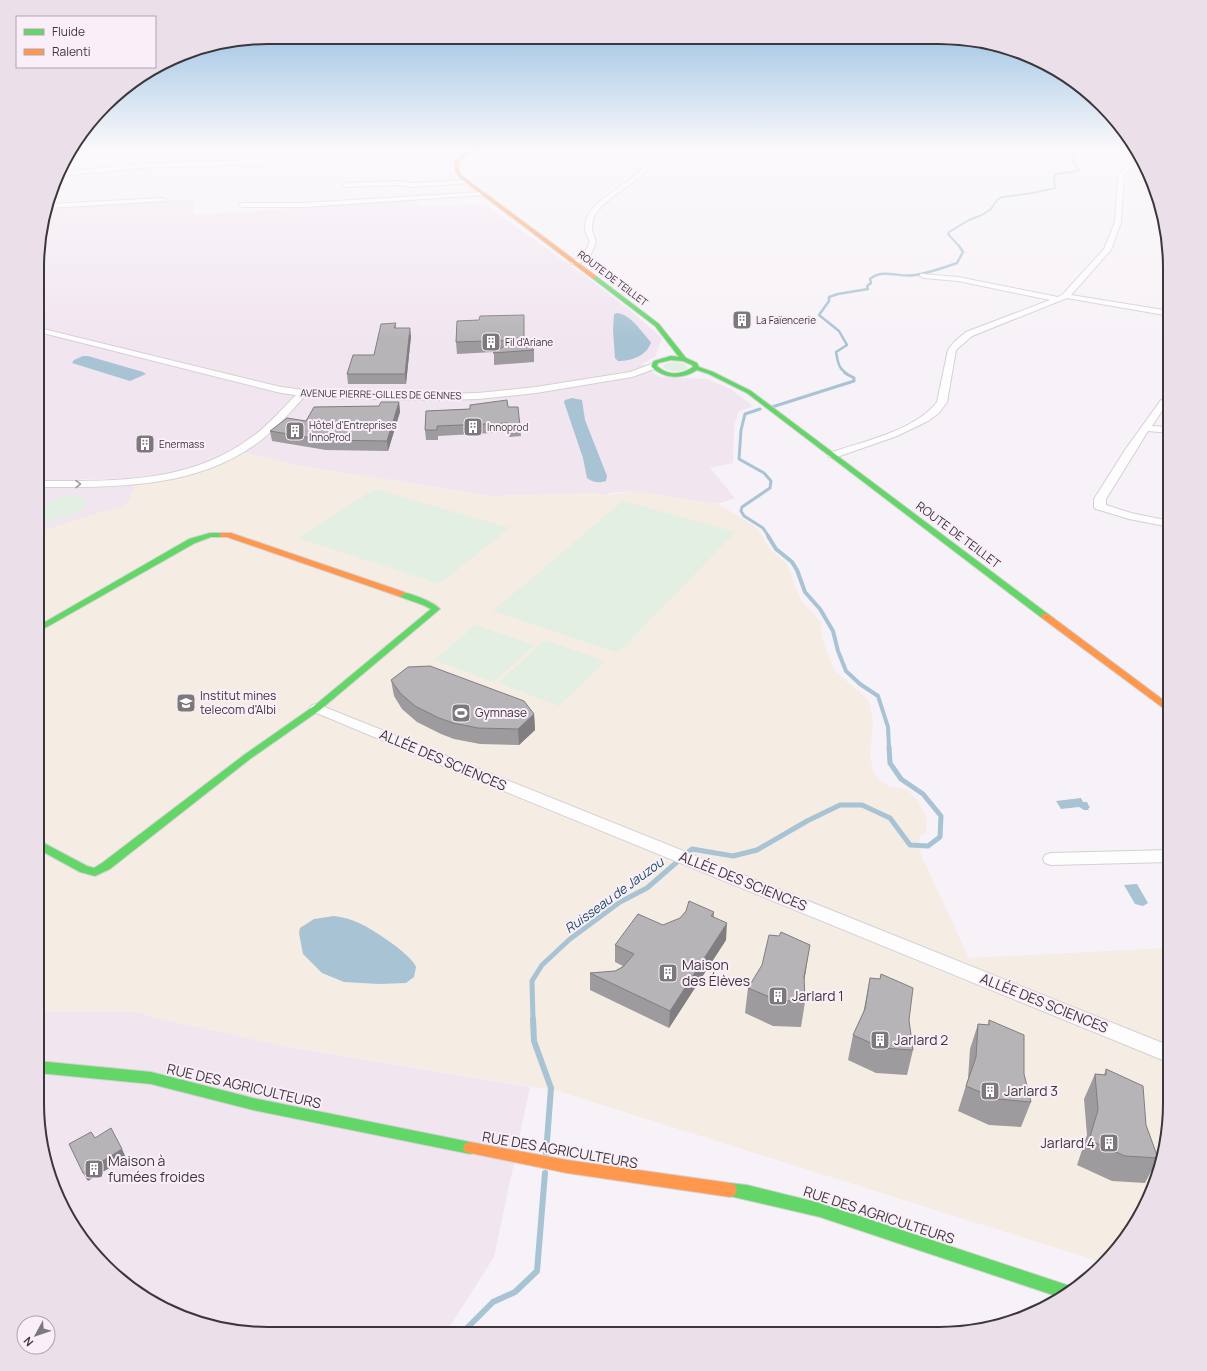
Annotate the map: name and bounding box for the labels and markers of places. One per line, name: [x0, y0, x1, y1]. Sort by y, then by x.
building icon: La Faïencerie: [731, 309, 753, 331]
place label: La Faïencerie: [756, 313, 816, 327]
building icon: Fil d'Ariane: [480, 331, 502, 353]
place label: Fil d'Ariane: [505, 335, 553, 349]
building icon: Innoprod: [462, 416, 484, 438]
place label: Hôtel d'Entreprises InnoProd: [309, 418, 397, 444]
building icon: Hôtel d'Entreprises InnoProd: [284, 420, 306, 442]
place label: Innoprod: [487, 420, 528, 434]
building icon: Enermass: [134, 433, 156, 455]
place label: Enermass: [159, 437, 205, 451]
place label: Institut mines telecom d'Albi: [200, 687, 276, 718]
school or university icon: Institut mines telecom d'Albi: [175, 692, 197, 714]
sports icon: Gymnase: [450, 702, 472, 724]
place label: Gymnase: [475, 704, 527, 721]
place label: Maison des Élèves: [682, 955, 750, 990]
building icon: Maison des Élèves: [657, 962, 679, 984]
building icon: Jarlard 1: [767, 985, 789, 1007]
place label: Jarlard 1: [792, 986, 844, 1005]
building icon: Jarlard 2: [869, 1029, 891, 1051]
place label: Jarlard 2: [894, 1030, 948, 1049]
building icon: Jarlard 3: [979, 1080, 1001, 1102]
place label: Jarlard 3: [1004, 1081, 1058, 1100]
building icon: Jarlard 4: [1098, 1132, 1120, 1154]
place label: Jarlard 4: [1040, 1133, 1095, 1152]
place label: Maison à fumées froides: [108, 1151, 205, 1186]
building icon: Maison à fumées froides: [83, 1158, 105, 1180]

